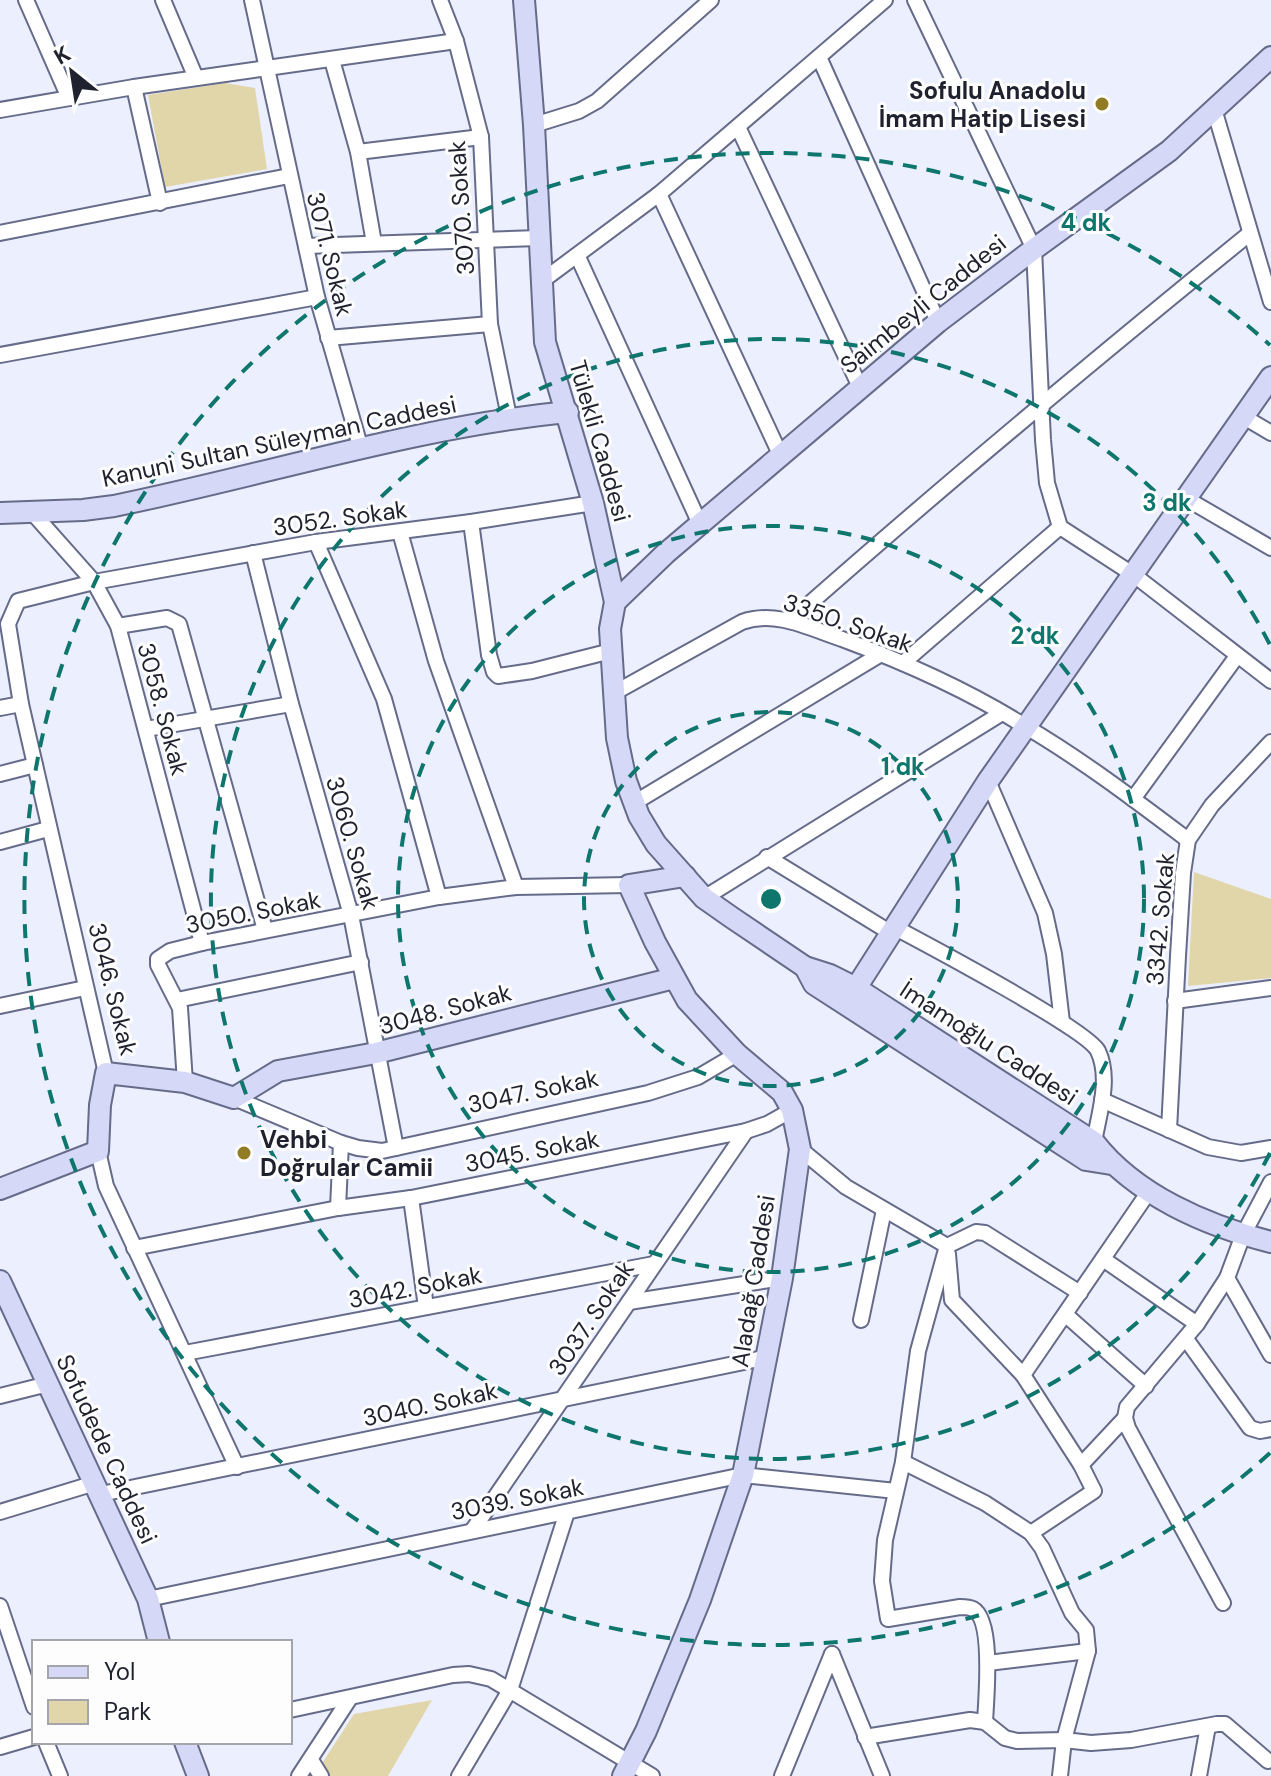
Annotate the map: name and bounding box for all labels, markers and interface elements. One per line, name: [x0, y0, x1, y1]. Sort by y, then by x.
north arrow: [32, 32, 112, 112]
text: K: [49, 39, 76, 71]
place label: Sofulu Anadolu İmam Hatip Lisesi: [879, 75, 1086, 134]
marker: Sofulu Anadolu İmam Hatip Lisesi: [1093, 95, 1111, 113]
street label: 3070. Sokak: [441, 140, 481, 276]
street label: 3071. Sokak: [300, 189, 360, 319]
text: 4 dk: [1061, 207, 1112, 238]
street label: Saimbeyli Caddesi: [834, 227, 1012, 381]
street label: Tülekli Caddesi: [562, 357, 638, 525]
street label: Kanuni Sultan Süleyman Caddesi: [99, 388, 459, 494]
text: 3 dk: [1142, 487, 1192, 518]
street label: 3052. Sokak: [271, 493, 409, 543]
street label: 3350. Sokak: [779, 586, 917, 660]
text: 2 dk: [1010, 620, 1060, 651]
street label: 3058. Sokak: [130, 639, 196, 779]
text: 1 dk: [881, 751, 925, 782]
street label: 3060. Sokak: [319, 773, 387, 913]
street label: 3342. Sokak: [1139, 851, 1181, 987]
street label: 3050. Sokak: [183, 884, 323, 940]
centre of rings: [757, 885, 785, 913]
street label: 3046. Sokak: [82, 919, 144, 1059]
street label: İmamoğlu Caddesi: [894, 974, 1084, 1112]
street label: 3048. Sokak: [375, 976, 515, 1042]
street label: 3047. Sokak: [465, 1062, 601, 1120]
street label: 3045. Sokak: [462, 1123, 602, 1179]
place label: Vehbi Doğrular Camii: [260, 1124, 433, 1183]
marker: Vehbi Doğrular Camii: [235, 1144, 253, 1162]
street label: Aladağ Caddesi: [724, 1193, 782, 1369]
street label: 3037. Sokak: [541, 1255, 641, 1381]
street label: 3042. Sokak: [346, 1259, 484, 1315]
street label: Sofudede Caddesi: [50, 1349, 164, 1549]
street label: 3040. Sokak: [360, 1375, 500, 1433]
street label: 3039. Sokak: [448, 1471, 586, 1527]
legend: [32, 1640, 292, 1744]
text: Yol: [104, 1656, 135, 1687]
text: Park: [104, 1696, 151, 1727]

